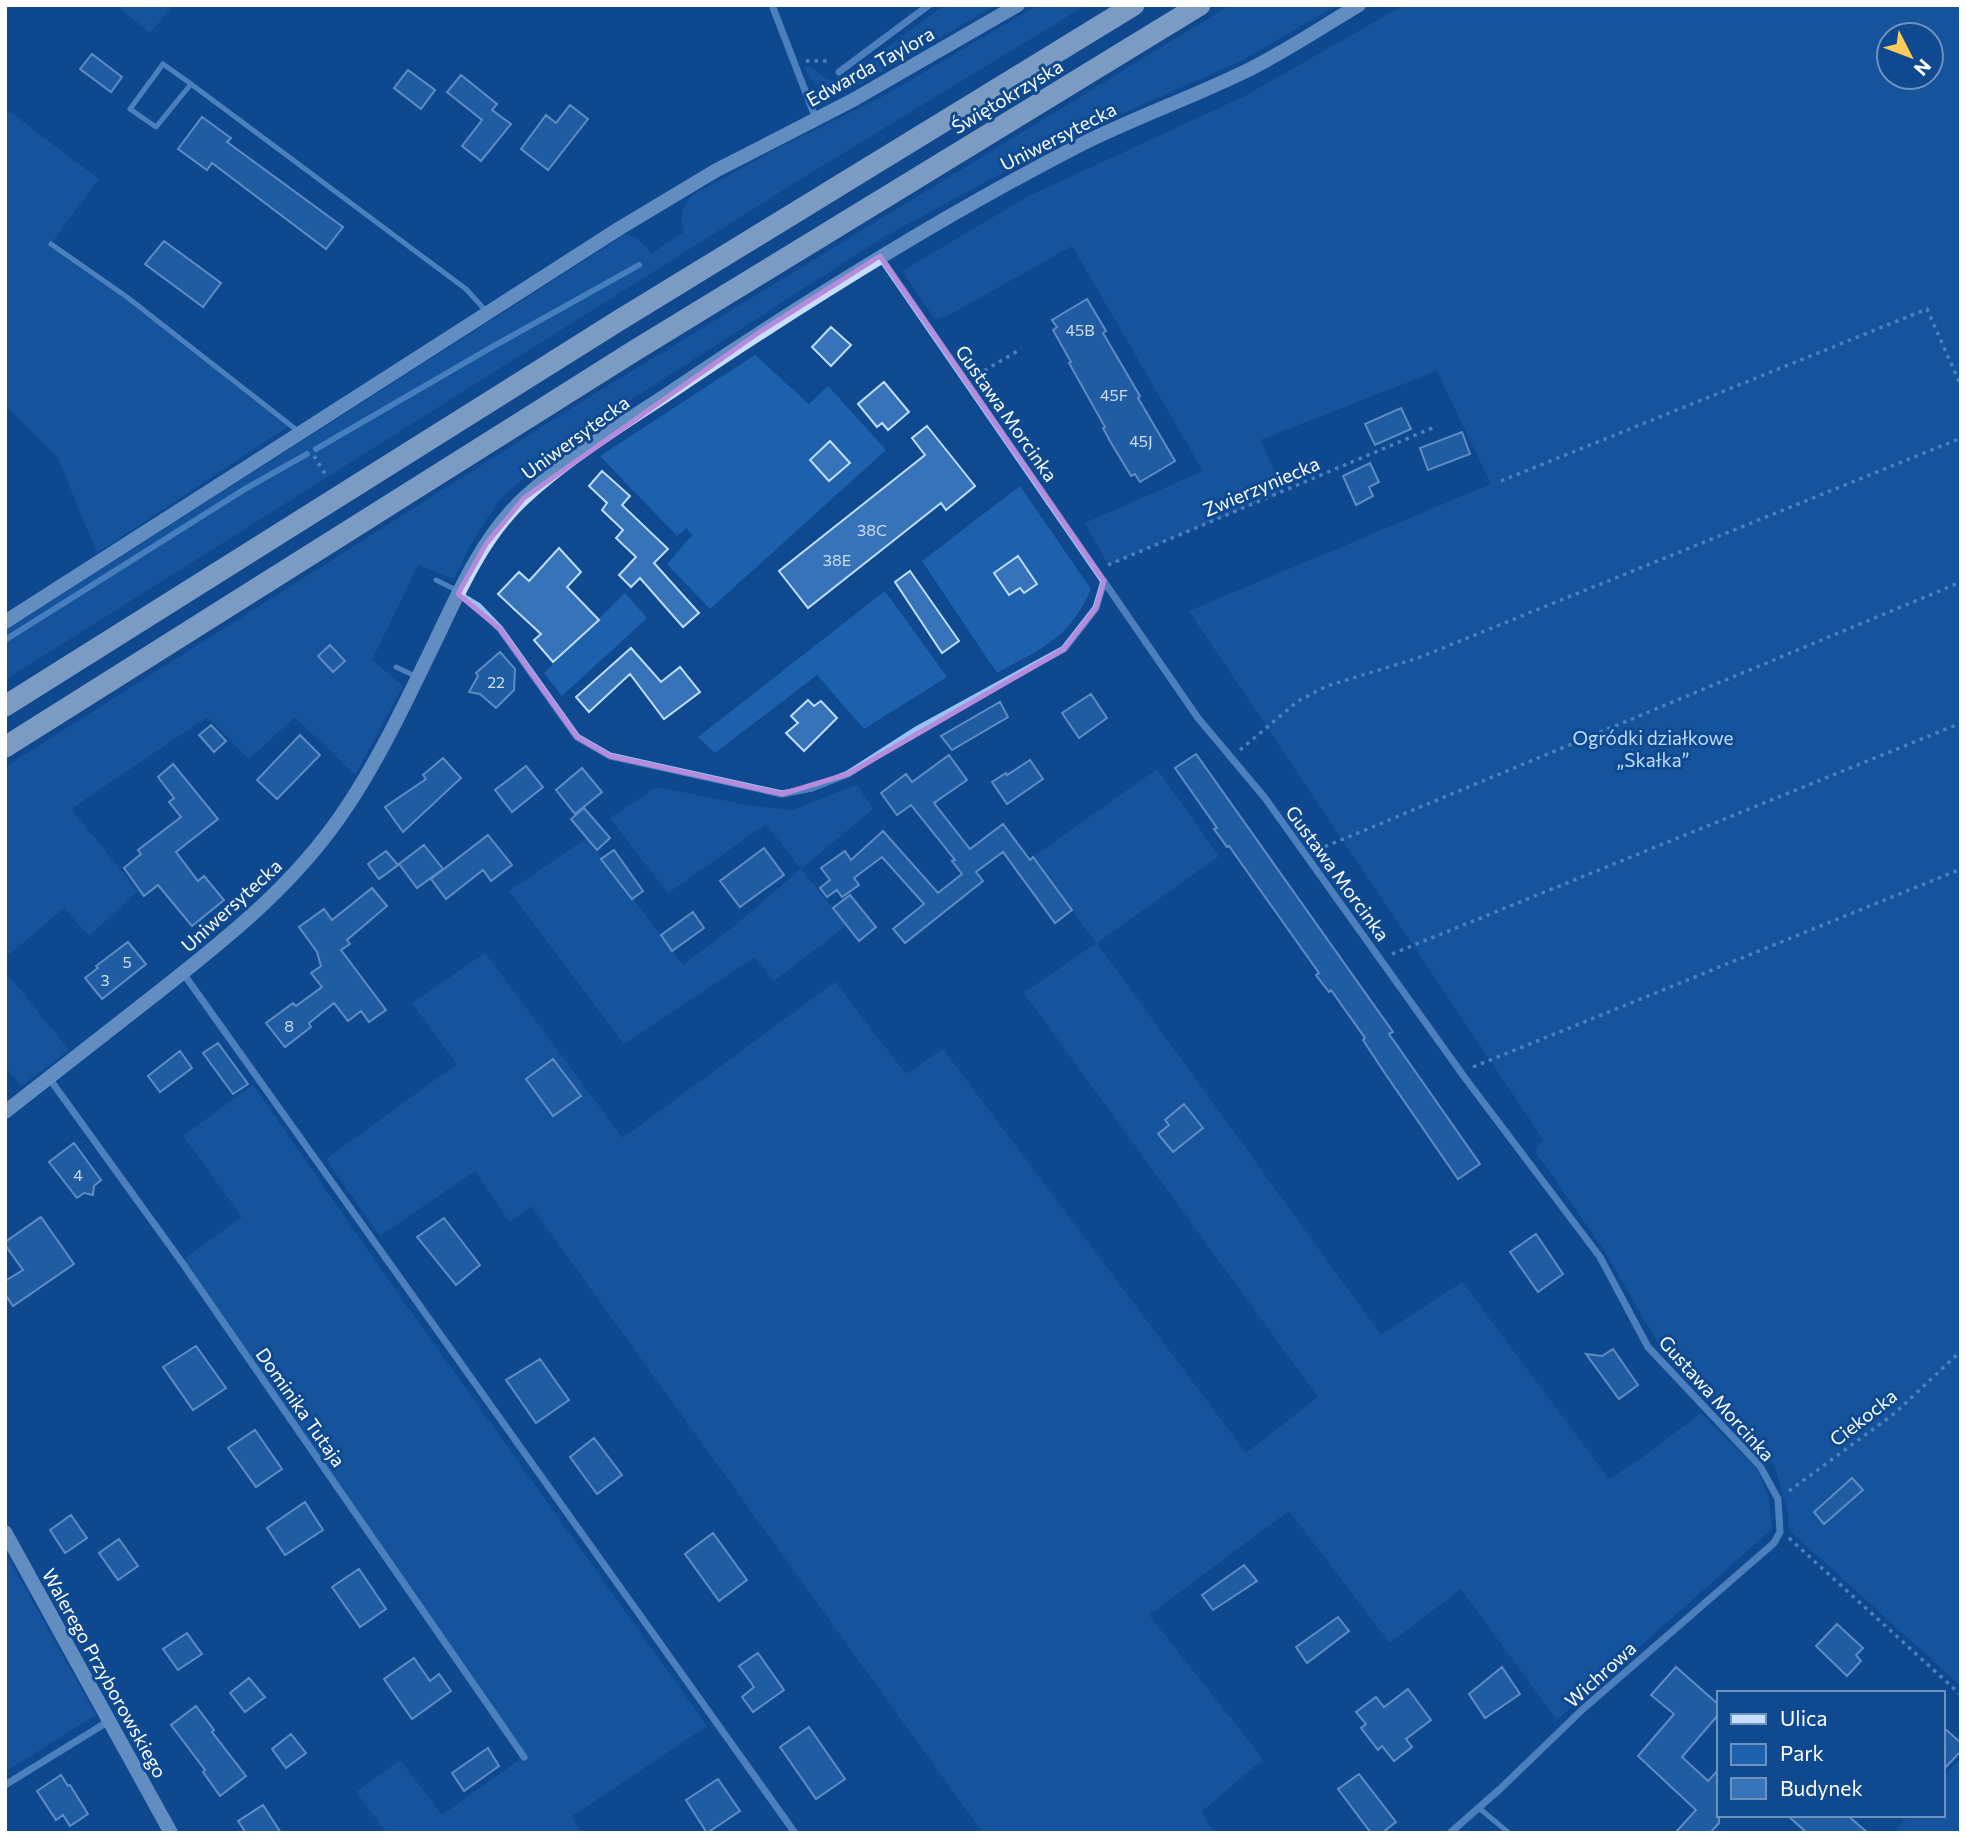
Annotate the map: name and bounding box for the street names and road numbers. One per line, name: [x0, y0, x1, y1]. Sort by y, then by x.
street label: Edwarda Taylora: [802, 21, 938, 111]
street label: Świętokrzyska: [947, 53, 1067, 138]
street label: Uniwersytecka: [996, 97, 1120, 175]
street label: Gustawa Morcinka: [951, 340, 1063, 486]
street label: Uniwersytecka: [517, 390, 633, 484]
street label: Zwierzyniecka: [1199, 451, 1323, 521]
street label: Gustawa Morcinka: [1281, 801, 1395, 945]
street label: Uniwersytecka: [176, 854, 286, 956]
street label: Gustawa Morcinka: [1654, 1330, 1780, 1466]
street label: Dominika Tutaja: [251, 1343, 351, 1471]
street label: Ciekocka: [1825, 1384, 1901, 1450]
street label: Walerego Przyborowskiego: [38, 1564, 172, 1782]
street label: Wichrowa: [1560, 1636, 1640, 1712]

